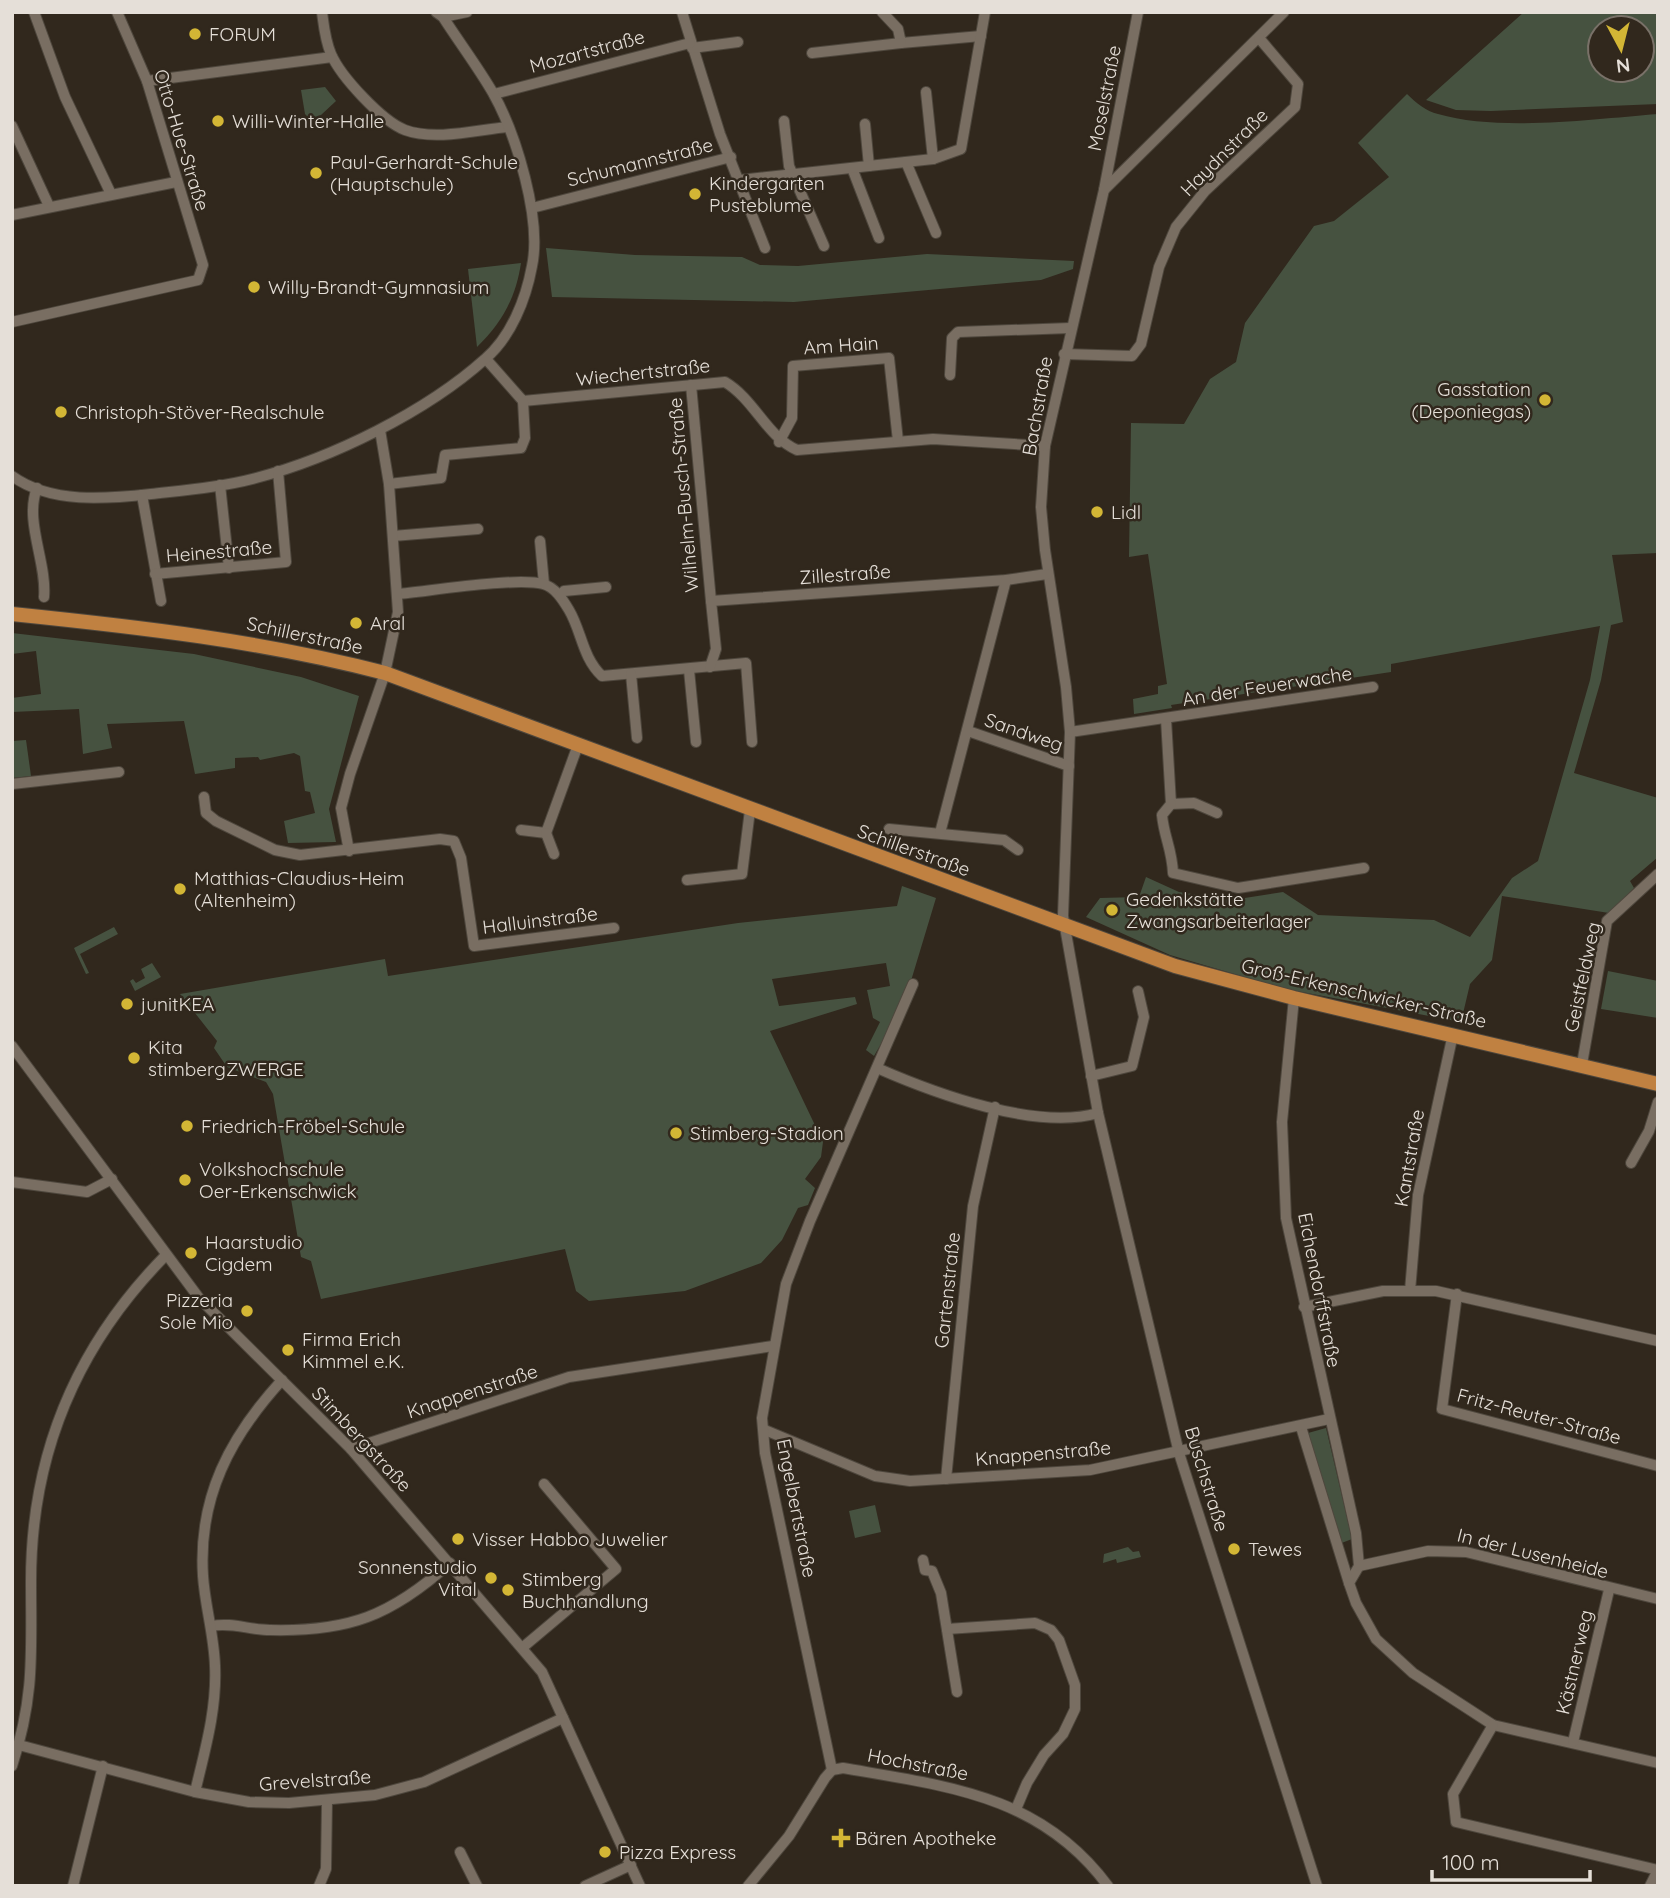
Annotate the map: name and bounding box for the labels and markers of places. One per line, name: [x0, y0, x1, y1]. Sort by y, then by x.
place label: FORUM: [209, 22, 276, 46]
marker: FORUM: [187, 26, 203, 42]
place label: Willi-Winter-Halle: [232, 109, 384, 133]
marker: Willi-Winter-Halle: [210, 113, 226, 129]
place label: Paul-Gerhardt-Schule (Hauptschule): [330, 150, 518, 196]
marker: Paul-Gerhardt-Schule (Hauptschule): [308, 165, 324, 181]
place label: Kindergarten Pusteblume: [709, 171, 825, 217]
marker: Kindergarten Pusteblume: [687, 186, 703, 202]
place label: Willy-Brandt-Gymnasium: [268, 275, 489, 299]
marker: Willy-Brandt-Gymnasium: [246, 279, 262, 295]
place label: Gasstation (Deponiegas): [1411, 377, 1531, 423]
marker: Gasstation (Deponiegas): [1537, 392, 1553, 408]
place label: Christoph-Stöver-Realschule: [75, 400, 325, 424]
marker: Christoph-Stöver-Realschule: [53, 404, 69, 420]
place label: Lidl: [1111, 500, 1141, 524]
marker: Lidl: [1089, 504, 1105, 520]
place label: Aral: [370, 611, 405, 635]
marker: Aral: [348, 615, 364, 631]
place label: Matthias-Claudius-Heim (Altenheim): [194, 866, 404, 912]
marker: Matthias-Claudius-Heim (Altenheim): [172, 881, 188, 897]
place label: Gedenkstätte Zwangsarbeiterlager: [1126, 887, 1311, 933]
marker: Gedenkstätte Zwangsarbeiterlager: [1104, 902, 1120, 918]
place label: junitKEA: [140, 992, 214, 1016]
marker: junitKEA: [119, 996, 135, 1012]
place label: Kita stimbergZWERGE: [148, 1035, 304, 1081]
marker: Kita stimbergZWERGE: [126, 1050, 142, 1066]
place label: Friedrich-Fröbel-Schule: [201, 1114, 405, 1138]
marker: Friedrich-Fröbel-Schule: [179, 1118, 195, 1134]
place label: Stimberg-Stadion: [690, 1121, 844, 1145]
marker: Stimberg-Stadion: [668, 1125, 684, 1141]
place label: Volkshochschule Oer-Erkenschwick: [199, 1157, 357, 1203]
marker: Volkshochschule Oer-Erkenschwick: [177, 1172, 193, 1188]
place label: Haarstudio Cigdem: [205, 1230, 302, 1276]
marker: Haarstudio Cigdem: [183, 1245, 199, 1261]
place label: Pizzeria Sole Mio: [159, 1288, 233, 1334]
marker: Pizzeria Sole Mio: [239, 1303, 255, 1319]
place label: Firma Erich Kimmel e.K.: [302, 1327, 404, 1373]
marker: Firma Erich Kimmel e.K.: [280, 1342, 296, 1358]
place label: Visser Habbo Juwelier: [472, 1527, 669, 1551]
marker: Visser Habbo Juwelier: [450, 1531, 466, 1547]
place label: Tewes: [1248, 1537, 1302, 1561]
marker: Tewes: [1226, 1541, 1242, 1557]
place label: Sonnenstudio Vital: [358, 1555, 477, 1601]
place label: Stimberg Buchhandlung: [522, 1567, 649, 1613]
marker: Sonnenstudio Vital: [483, 1570, 499, 1586]
marker: Stimberg Buchhandlung: [500, 1582, 516, 1598]
place label: Bären Apotheke: [855, 1826, 996, 1850]
marker: Bären Apotheke: [833, 1830, 849, 1846]
place label: Pizza Express: [619, 1840, 736, 1864]
marker: Pizza Express: [597, 1844, 613, 1860]

